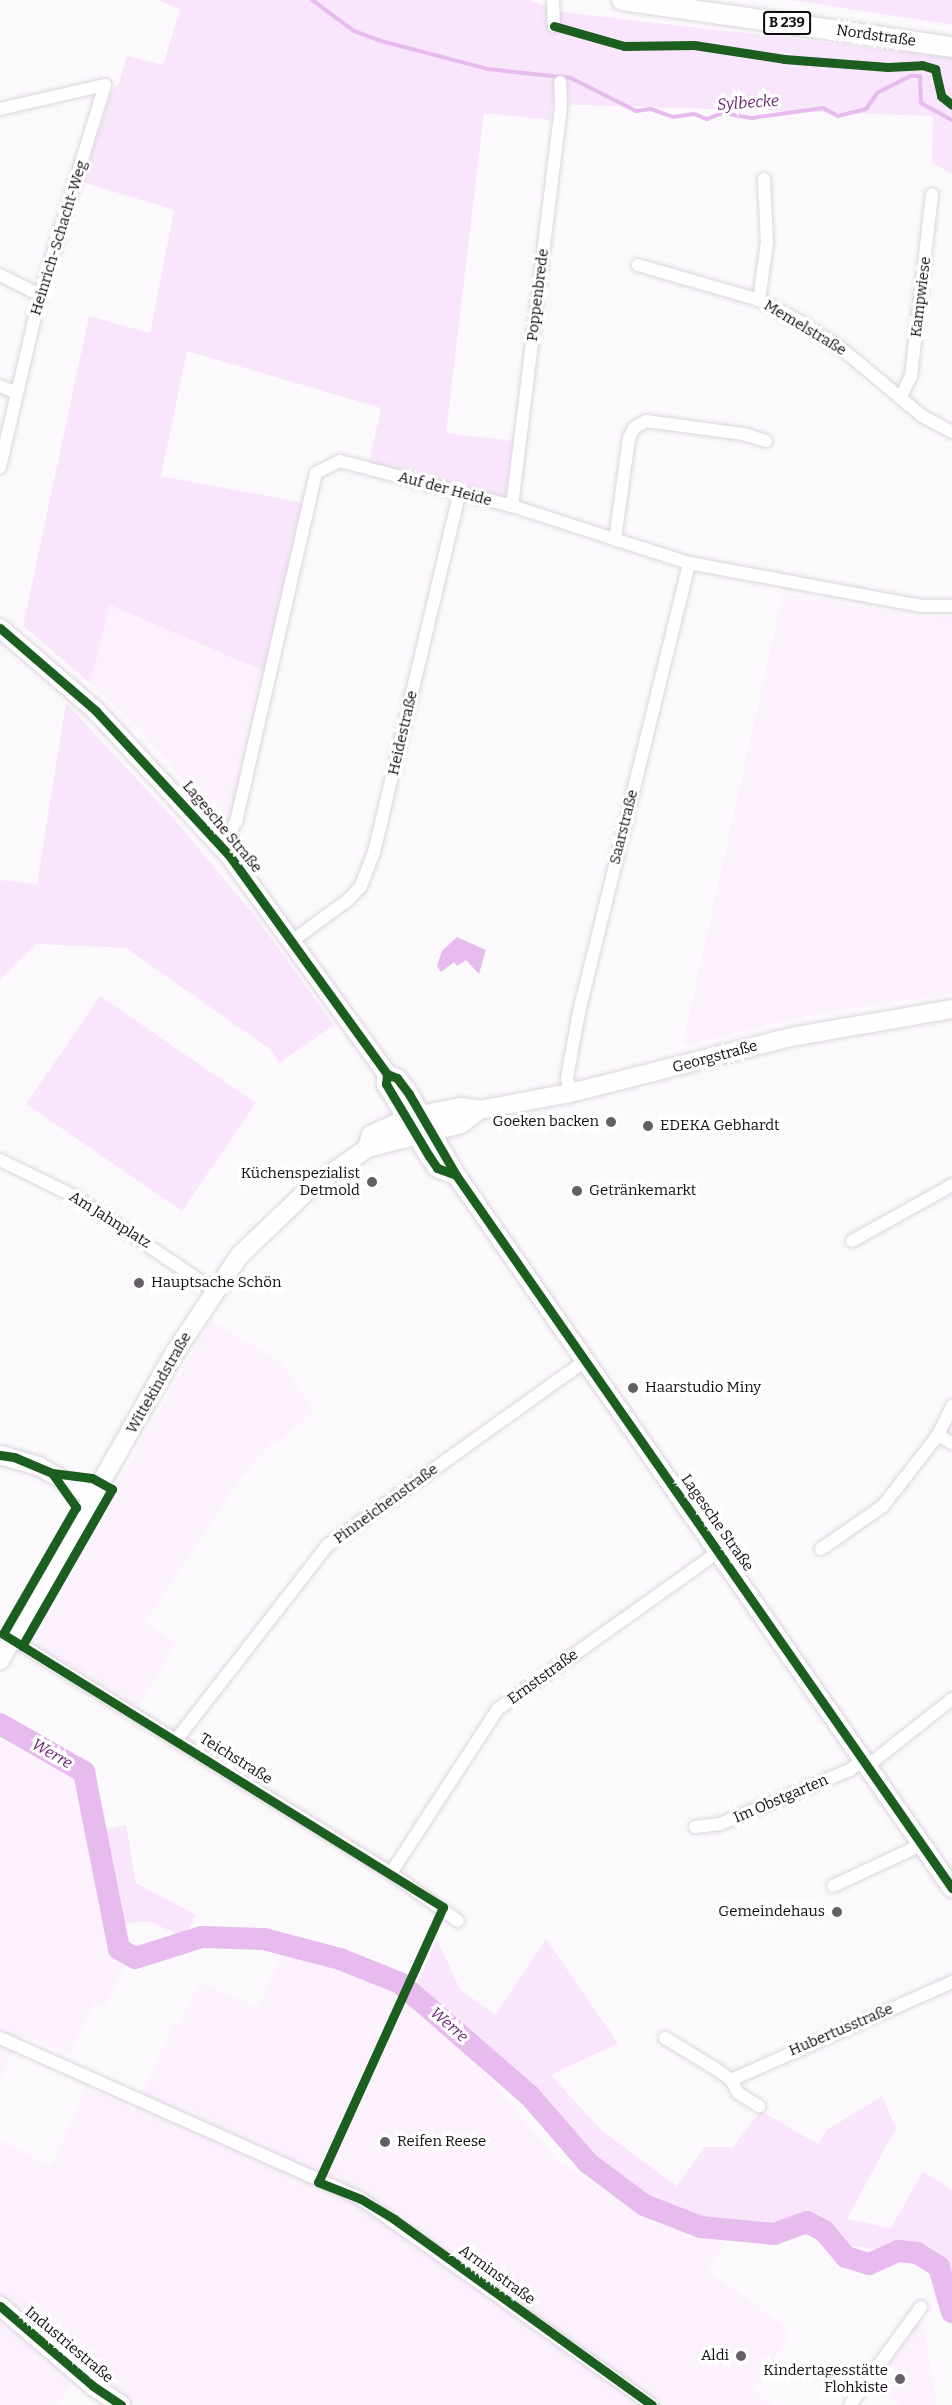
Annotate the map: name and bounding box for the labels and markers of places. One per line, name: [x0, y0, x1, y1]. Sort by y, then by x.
place label: Goeken backen: [492, 1113, 599, 1131]
marker: Goeken backen: [604, 1115, 618, 1129]
place label: EDEKA Gebhardt: [660, 1117, 780, 1135]
marker: EDEKA Gebhardt: [641, 1119, 655, 1133]
place label: Küchenspezialist Detmold: [241, 1164, 360, 1199]
marker: Küchenspezialist Detmold: [365, 1175, 379, 1189]
place label: Getränkemarkt: [589, 1182, 696, 1200]
marker: Getränkemarkt: [570, 1184, 584, 1198]
place label: Hauptsache Schön: [151, 1274, 281, 1292]
marker: Hauptsache Schön: [132, 1276, 146, 1290]
place label: Haarstudio Miny: [645, 1379, 761, 1397]
marker: Haarstudio Miny: [626, 1381, 640, 1395]
place label: Gemeindehaus: [718, 1903, 825, 1921]
marker: Gemeindehaus: [830, 1905, 844, 1919]
place label: Reifen Reese: [397, 2133, 486, 2151]
marker: Reifen Reese: [378, 2135, 392, 2149]
place label: Aldi: [701, 2347, 729, 2365]
marker: Aldi: [734, 2349, 748, 2363]
place label: Kindertagesstätte Flohkiste: [763, 2361, 888, 2396]
marker: Kindertagesstätte Flohkiste: [893, 2372, 907, 2386]

